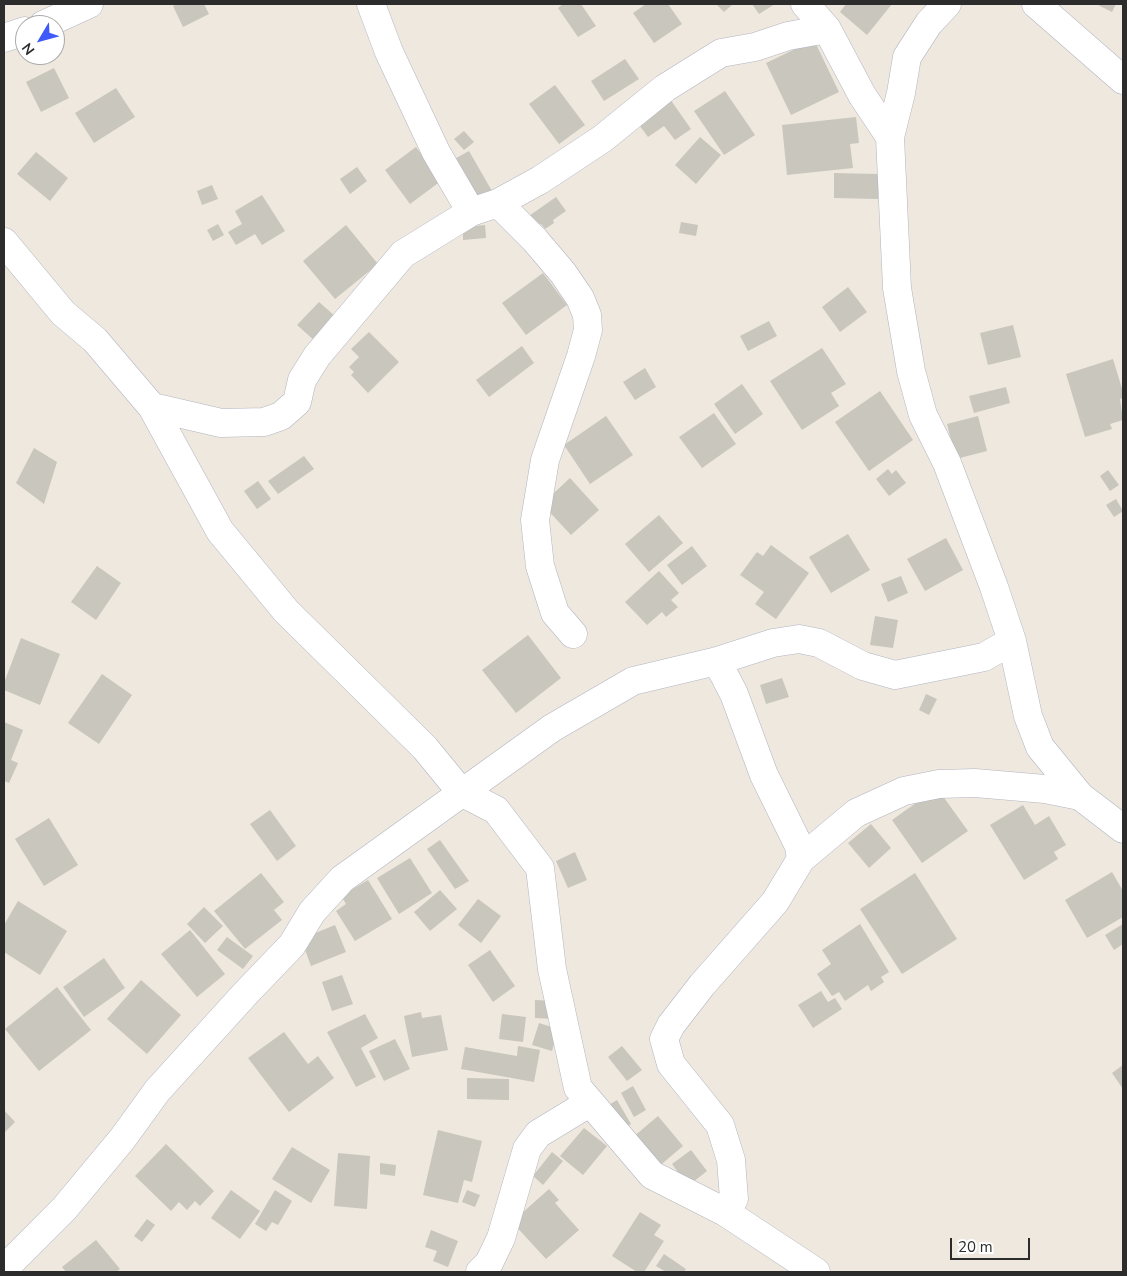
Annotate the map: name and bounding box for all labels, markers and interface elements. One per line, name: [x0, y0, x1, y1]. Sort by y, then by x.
north arrow: [15, 15, 65, 65]
text: N: [18, 39, 39, 59]
scale bar: [952, 1228, 1032, 1260]
text: 20 m: [958, 1237, 993, 1257]

